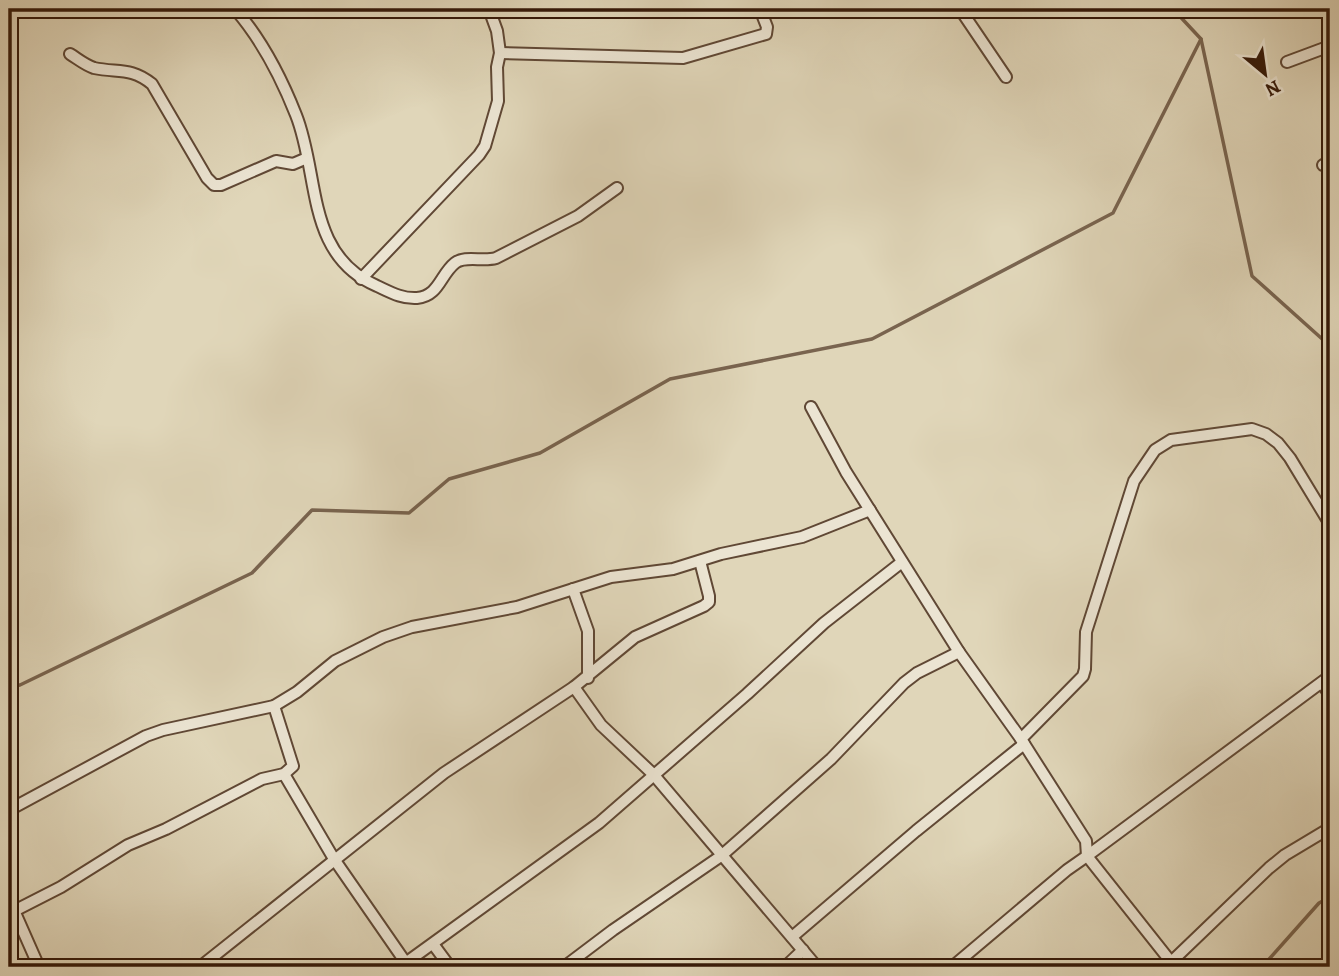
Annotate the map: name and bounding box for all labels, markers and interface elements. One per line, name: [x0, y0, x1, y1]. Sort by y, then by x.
north arrow: [1230, 38, 1300, 108]
text: N: [1260, 73, 1285, 103]

